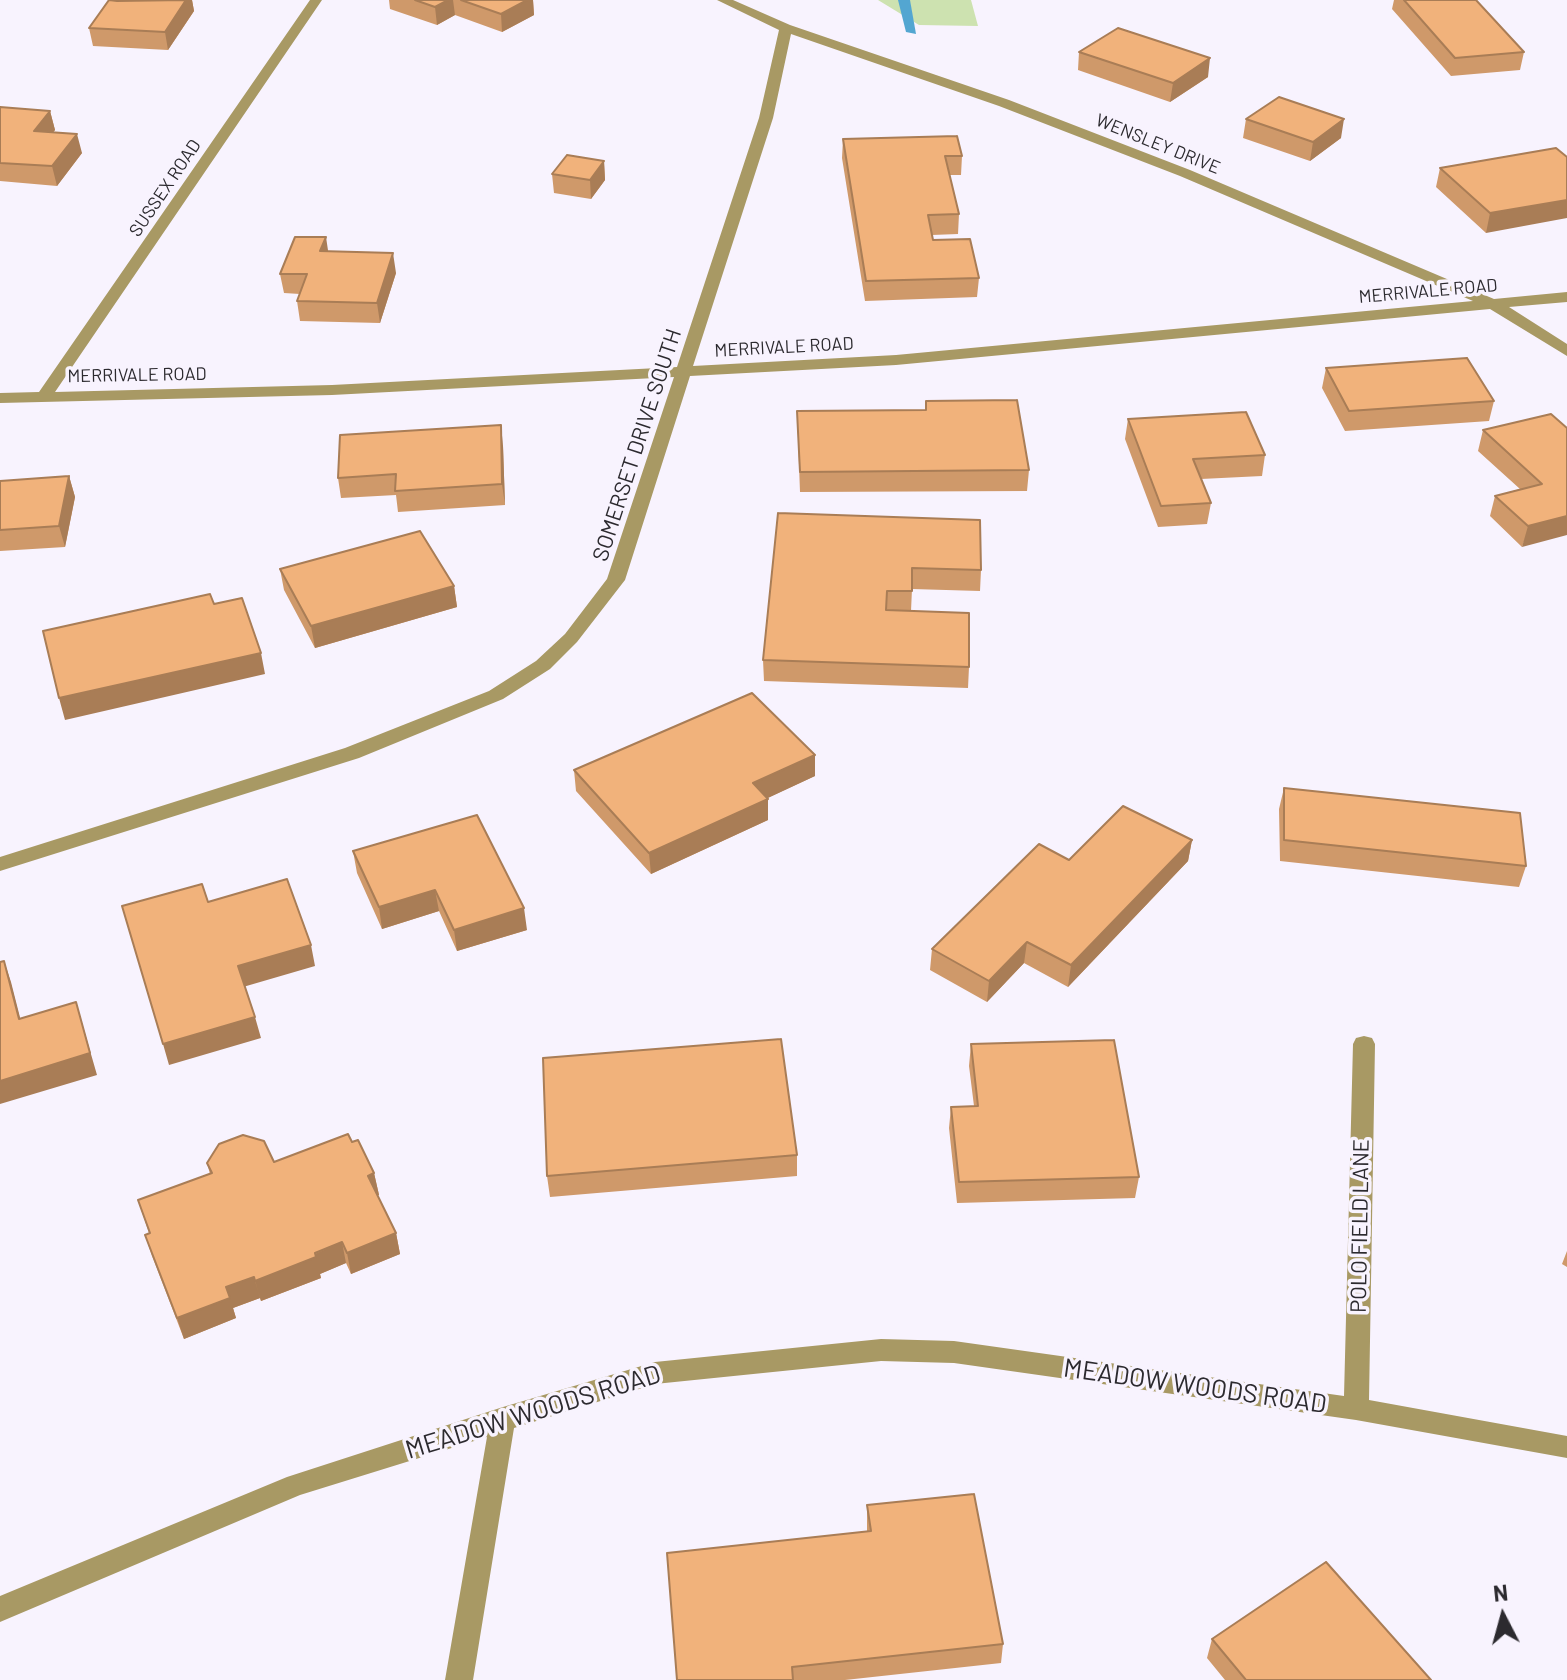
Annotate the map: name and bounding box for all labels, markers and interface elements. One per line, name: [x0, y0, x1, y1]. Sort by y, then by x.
street label: WENSLEY DRIVE: [1093, 109, 1223, 179]
street label: SUSSEX ROAD: [125, 135, 205, 241]
street label: MERRIVALE ROAD: [1358, 274, 1498, 308]
street label: SOMERSET DRIVE SOUTH: [587, 325, 687, 565]
street label: MERRIVALE ROAD: [714, 333, 854, 361]
street label: MERRIVALE ROAD: [67, 363, 207, 387]
street label: POLO FIELD LANE: [1345, 1139, 1375, 1313]
street label: MEADOW WOODS ROAD: [1062, 1352, 1328, 1420]
street label: MEADOW WOODS ROAD: [402, 1358, 664, 1466]
north arrow: [1463, 1576, 1543, 1656]
text: N: [1492, 1578, 1509, 1606]

